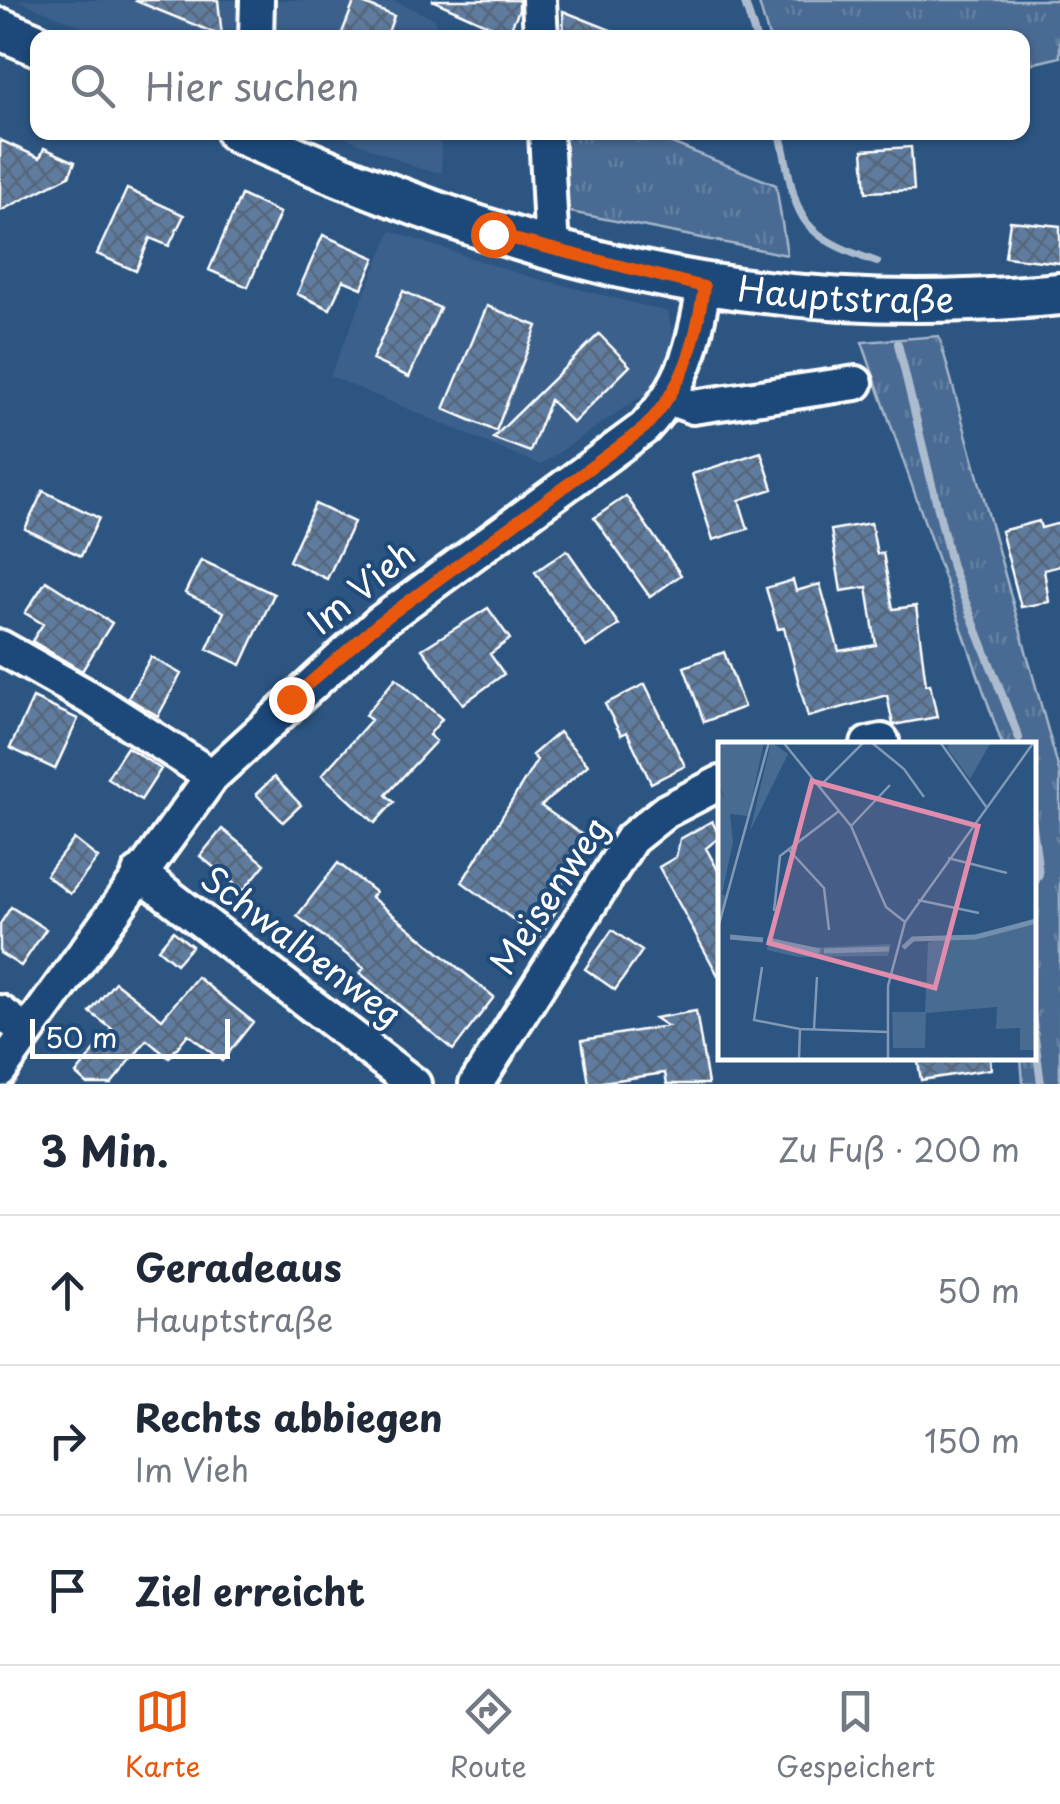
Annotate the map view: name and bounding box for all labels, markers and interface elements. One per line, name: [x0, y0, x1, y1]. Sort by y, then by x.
search box: [30, 30, 1030, 140]
text: Hier suchen: [145, 57, 359, 114]
icon: search: [65, 58, 120, 113]
route start: [471, 212, 517, 258]
street label: Hauptstraße: [735, 260, 955, 325]
street label: Im Vieh: [295, 526, 426, 646]
route end: [269, 677, 315, 723]
inset map: [718, 742, 1035, 1059]
street label: Meisenweg: [475, 805, 621, 985]
street label: Schwalbenweg: [190, 851, 415, 1039]
scale bar: [30, 1014, 230, 1058]
text: 50 m: [45, 1015, 118, 1058]
text: 3 Min.: [40, 1118, 169, 1181]
text: Zu Fuß · 200 m: [778, 1125, 1020, 1173]
text: Geradeaus: [135, 1238, 342, 1295]
icon: ahead: [40, 1263, 95, 1318]
text: 50 m: [937, 1266, 1020, 1314]
text: Hauptstraße: [135, 1295, 333, 1343]
text: Rechts abbiegen: [135, 1388, 443, 1445]
icon: right: [40, 1413, 95, 1468]
text: 150 m: [924, 1416, 1020, 1464]
text: Im Vieh: [135, 1445, 249, 1493]
text: Ziel erreicht: [135, 1562, 365, 1619]
icon: arrive: [40, 1563, 95, 1618]
tab: Karte: [125, 1684, 200, 1787]
tab: Route: [450, 1684, 527, 1787]
tab: Gespeichert: [776, 1684, 935, 1787]

